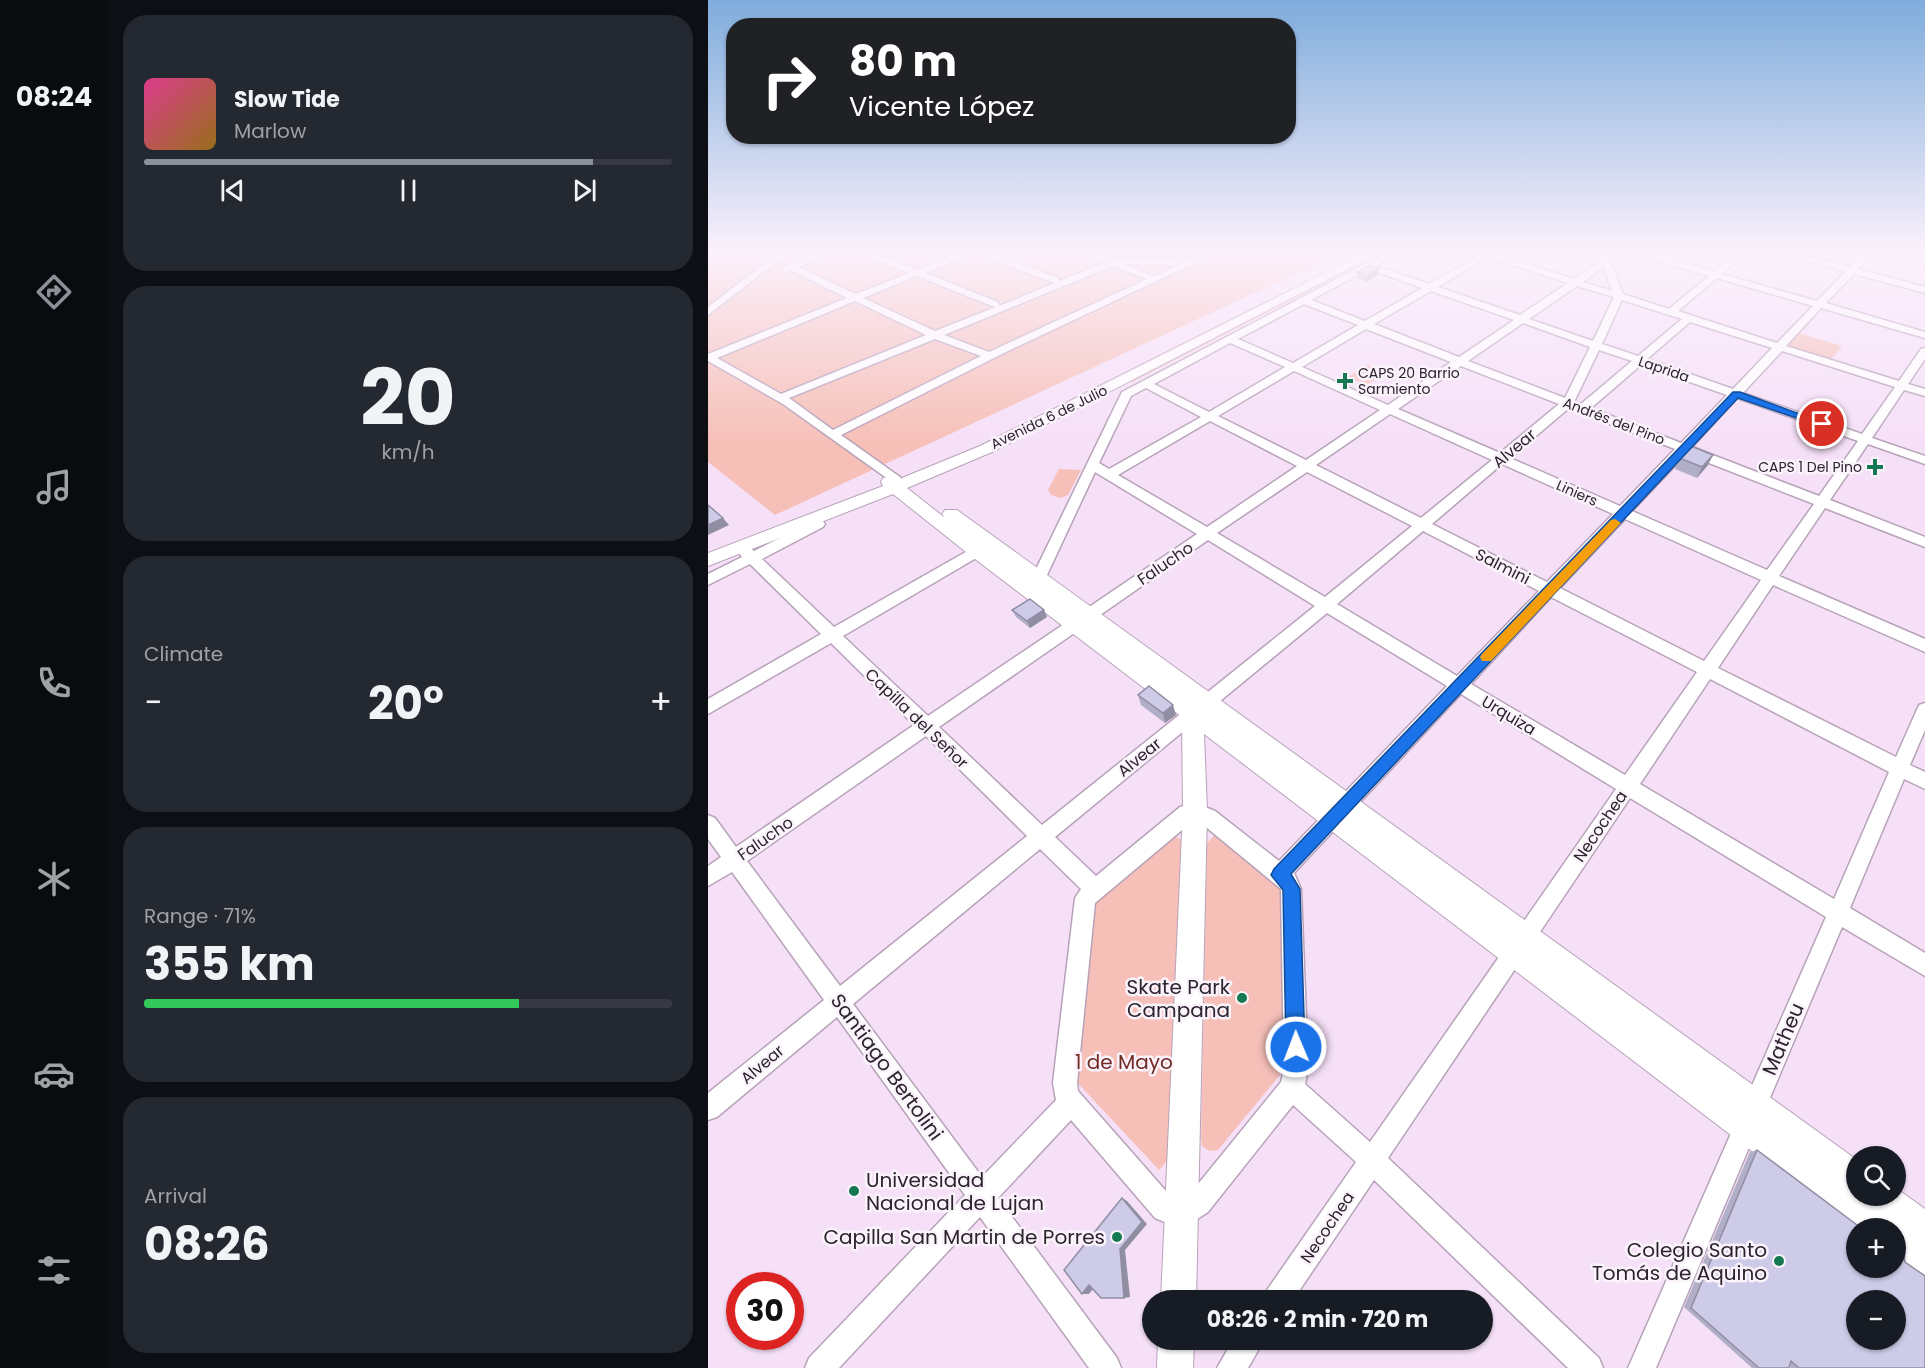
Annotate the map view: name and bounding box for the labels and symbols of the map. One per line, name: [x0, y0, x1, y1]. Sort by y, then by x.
street label: Laprida: [1636, 351, 1692, 387]
place label: CAPS 20 Barrio Sarmiento: [1358, 363, 1460, 399]
marker: CAPS 20 Barrio Sarmiento: [1336, 372, 1354, 390]
street label: Avenida 6 de Julio: [987, 380, 1111, 454]
street label: Andrés del Pino: [1560, 392, 1668, 450]
pin: [1796, 398, 1847, 449]
street label: Alvear: [1488, 423, 1541, 473]
place label: CAPS 1 Del Pino: [1758, 457, 1862, 477]
marker: CAPS 1 Del Pino: [1866, 458, 1884, 476]
street label: Liniers: [1553, 475, 1601, 511]
street label: Falucho: [1133, 536, 1198, 591]
street label: Salmini: [1471, 543, 1534, 590]
street label: Capilla del Señor: [860, 663, 973, 774]
street label: Urquiza: [1477, 690, 1540, 741]
street label: Alvear: [1112, 733, 1166, 782]
street label: Necochea: [1568, 786, 1633, 867]
street label: Falucho: [733, 811, 798, 866]
place label: Skate Park Campana: [1127, 973, 1231, 1024]
street label: Santiago Bertolini: [824, 988, 950, 1146]
marker: Skate Park Campana: [1235, 991, 1249, 1005]
street label: Matheu: [1755, 999, 1811, 1079]
position arrow: [1264, 1015, 1328, 1079]
street label: Alvear: [736, 1039, 789, 1089]
park label: 1 de Mayo: [1075, 1048, 1173, 1076]
place label: Universidad Nacional de Lujan: [866, 1166, 1044, 1217]
marker: Universidad Nacional de Lujan: [847, 1184, 861, 1198]
street label: Necochea: [1295, 1187, 1360, 1268]
place label: Capilla San Martin de Porres: [824, 1223, 1105, 1251]
marker: Capilla San Martin de Porres: [1110, 1230, 1124, 1244]
place label: Colegio Santo Tomás de Aquino: [1592, 1236, 1767, 1287]
marker: Colegio Santo Tomás de Aquino: [1772, 1254, 1786, 1268]
speed limit sign: 30: [726, 1272, 804, 1350]

